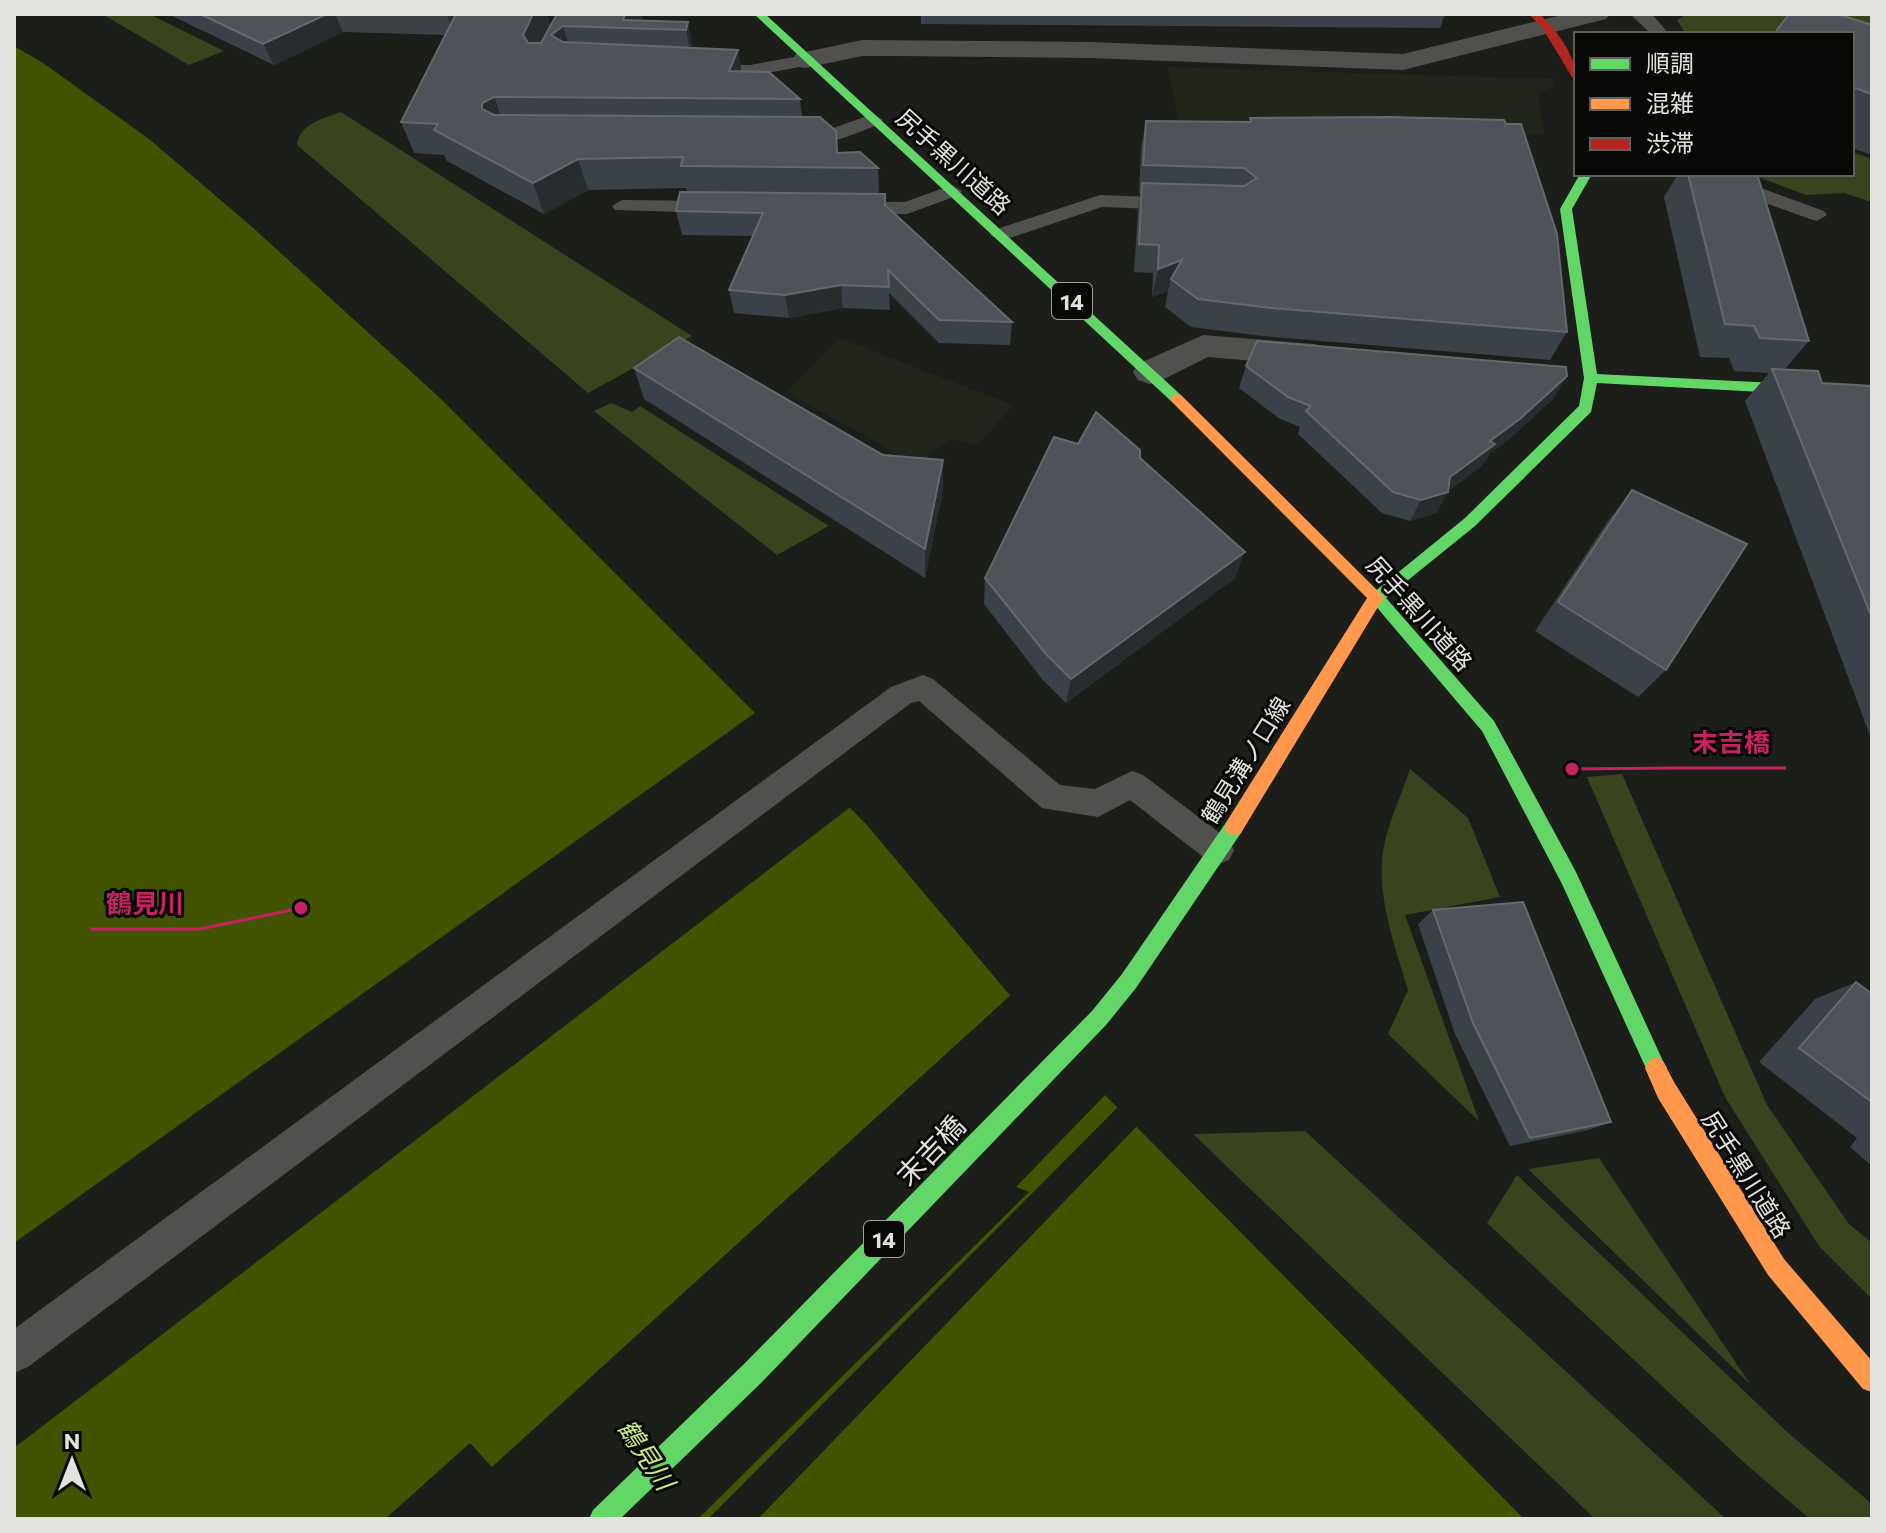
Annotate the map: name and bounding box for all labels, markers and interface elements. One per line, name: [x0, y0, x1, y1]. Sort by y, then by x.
legend: [1574, 32, 1854, 176]
text: 順調: [1646, 48, 1694, 77]
text: 混雑: [1646, 88, 1694, 117]
street label: 尻手黒川道路: [891, 102, 1017, 220]
text: 渋滞: [1646, 128, 1694, 157]
road number: 14: [1052, 283, 1092, 319]
street label: 尻手黒川道路: [1361, 550, 1479, 676]
street label: 鶴見溝ノ口線: [1195, 691, 1295, 829]
callout: 末吉橋: [1676, 718, 1786, 768]
text: 末吉橋: [1692, 726, 1770, 757]
callout: 鶴見川: [90, 879, 200, 929]
text: 鶴見川: [106, 887, 184, 918]
street label: 尻手黒川道路: [1697, 1105, 1797, 1243]
street label: 末吉橋: [889, 1108, 971, 1192]
road number: 14: [864, 1221, 904, 1257]
water label: 鶴見川: [612, 1413, 683, 1497]
north arrow: [32, 1421, 112, 1501]
text: N: [64, 1427, 80, 1454]

